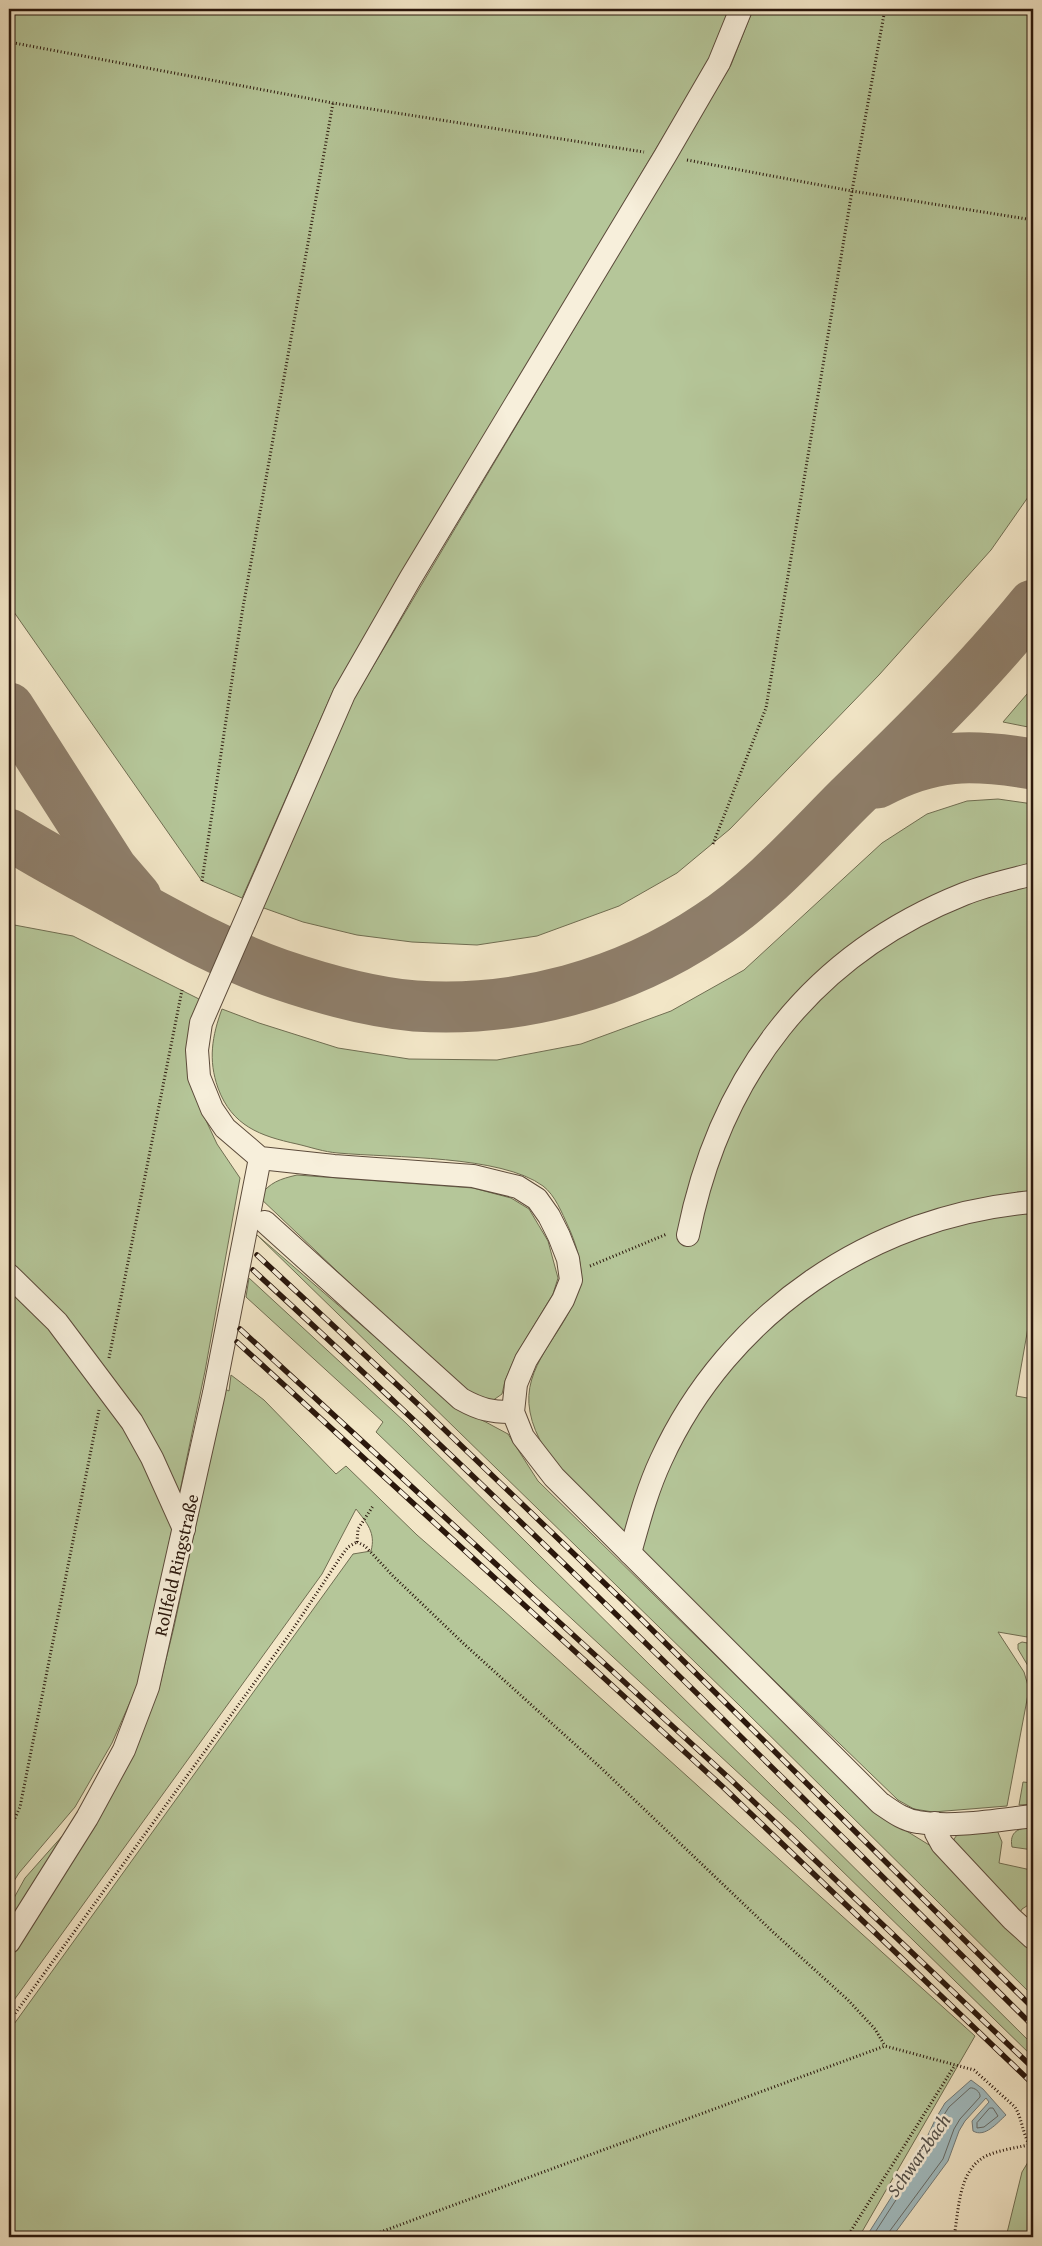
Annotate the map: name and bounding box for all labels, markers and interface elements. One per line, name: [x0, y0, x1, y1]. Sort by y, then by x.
street label: Rollfeld Ringstraße: [147, 1491, 205, 1639]
water label: Schwarzbach: [879, 2107, 957, 2202]

